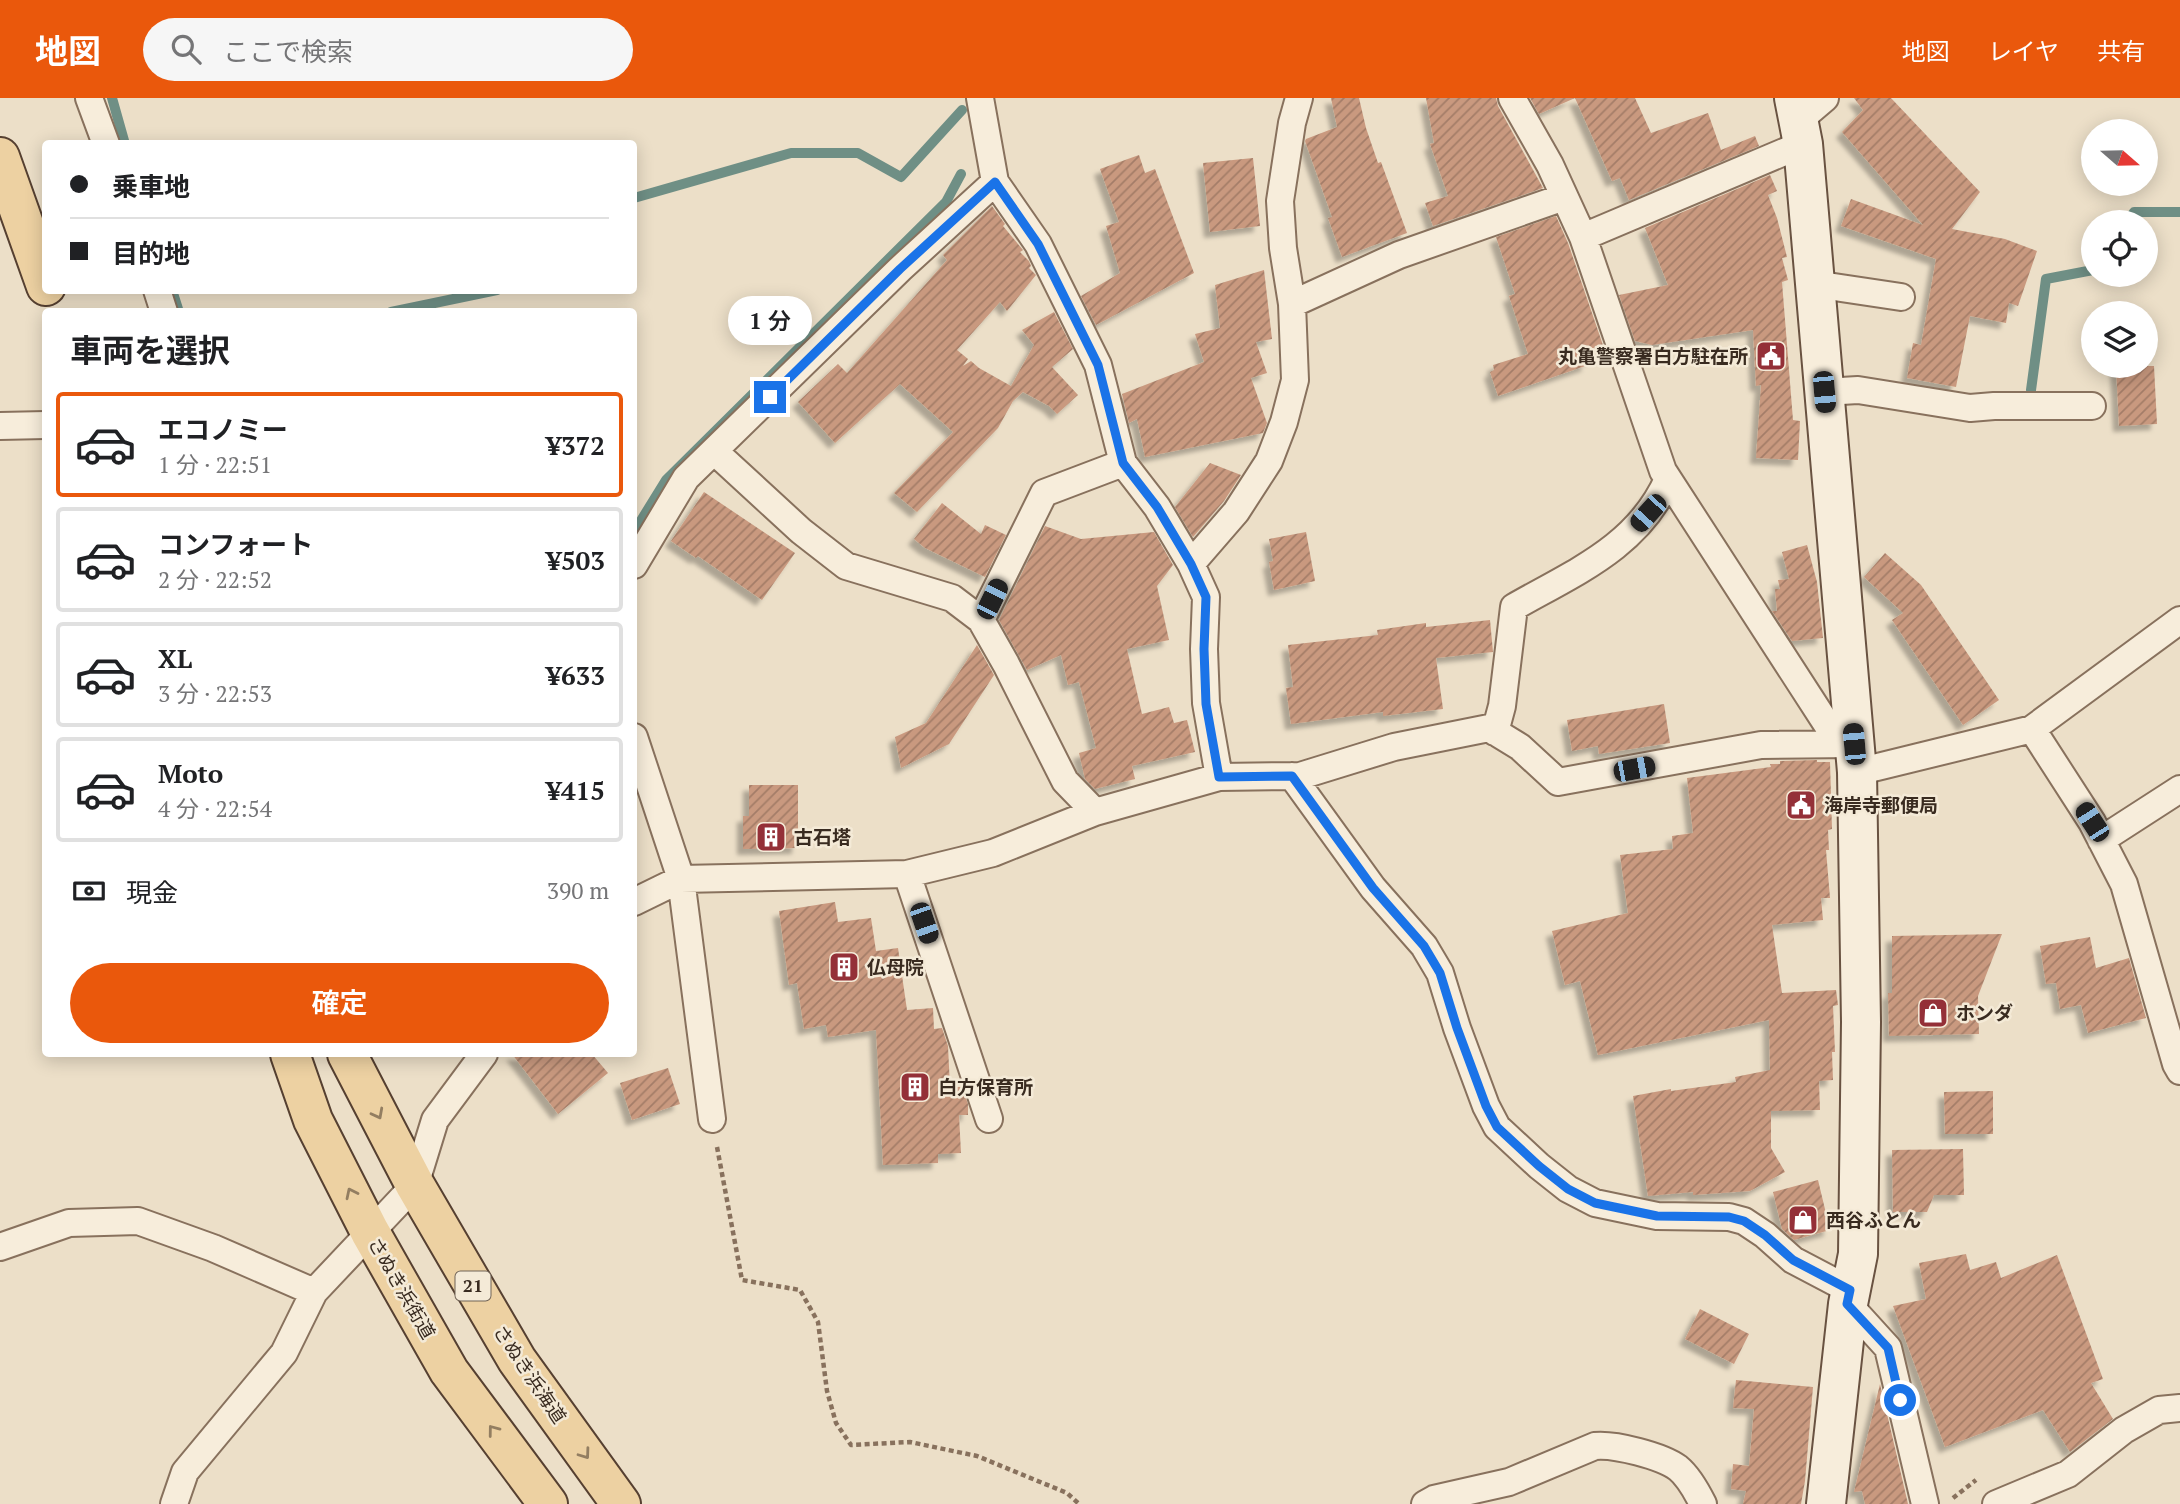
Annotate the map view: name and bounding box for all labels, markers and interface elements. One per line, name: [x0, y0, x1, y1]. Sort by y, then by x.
search box: [143, 18, 633, 81]
text: 地図: [35, 29, 101, 72]
icon: search: [167, 30, 205, 68]
text: ここで検索: [223, 34, 353, 68]
text: 地図: [1902, 35, 1950, 67]
text: レイヤ: [1988, 35, 2059, 67]
text: 共有: [2097, 35, 2145, 67]
north arrow: [2081, 119, 2158, 196]
map controls: [2081, 119, 2158, 378]
text: 乗車地: [112, 169, 190, 203]
button: locate: [2081, 210, 2158, 287]
text: 目的地: [112, 236, 190, 270]
callout: 1 分: [728, 296, 812, 344]
button: layers: [2081, 301, 2158, 378]
text: 1 分: [749, 305, 791, 336]
text: 車両を選択: [70, 329, 230, 371]
public building icon: 丸亀警察署白方駐在所: [1754, 339, 1788, 373]
place label: 丸亀警察署白方駐在所: [1558, 343, 1748, 368]
car: [1812, 370, 1837, 414]
route end: [754, 381, 786, 413]
text: エコノミー: [158, 412, 288, 446]
icon: car: [74, 413, 137, 476]
text: ¥372: [546, 428, 605, 462]
text: 1 分 · 22:51: [158, 449, 272, 480]
car: [1627, 490, 1670, 536]
text: コンフォート: [158, 527, 313, 561]
icon: car: [74, 528, 137, 591]
text: ¥503: [546, 543, 605, 577]
text: 2 分 · 22:52: [158, 564, 272, 595]
car: [974, 576, 1011, 622]
text: XL: [158, 641, 192, 675]
icon: car: [74, 643, 137, 706]
text: ¥633: [546, 658, 605, 692]
text: 3 分 · 22:53: [158, 678, 272, 709]
car: [1842, 722, 1867, 766]
car: [1612, 755, 1657, 783]
text: Moto: [158, 756, 223, 790]
icon: car: [74, 758, 137, 821]
text: ¥415: [546, 773, 605, 807]
public building icon: 海岸寺郵便局: [1784, 788, 1818, 822]
place label: 海岸寺郵便局: [1824, 792, 1938, 817]
text: 4 分 · 22:54: [158, 793, 272, 824]
car: [2072, 799, 2113, 845]
building icon: 古石塔: [754, 820, 788, 854]
place label: 古石塔: [794, 824, 851, 849]
icon: cash: [70, 872, 108, 910]
text: 現金: [126, 875, 178, 909]
text: 390 m: [547, 875, 609, 906]
car: [908, 900, 941, 946]
building icon: 仏母院: [827, 950, 861, 984]
place label: 仏母院: [867, 954, 924, 979]
button: 確定: [70, 963, 609, 1043]
shop icon: ホンダ: [1916, 996, 1950, 1030]
place label: ホンダ: [1956, 1000, 2013, 1025]
building icon: 白方保育所: [898, 1070, 932, 1104]
place label: 白方保育所: [938, 1074, 1033, 1099]
one-way arrow: [370, 1107, 384, 1119]
one-way arrow: [345, 1188, 359, 1200]
shop icon: 西谷ふとん: [1786, 1203, 1820, 1237]
place label: 西谷ふとん: [1826, 1207, 1921, 1232]
street label: さぬき浜街道: [363, 1232, 442, 1343]
road number: 21: [456, 1272, 490, 1301]
street label: さぬき浜海道: [488, 1320, 573, 1428]
route start: [1884, 1384, 1916, 1416]
one-way arrow: [488, 1425, 501, 1437]
one-way arrow: [577, 1447, 589, 1459]

